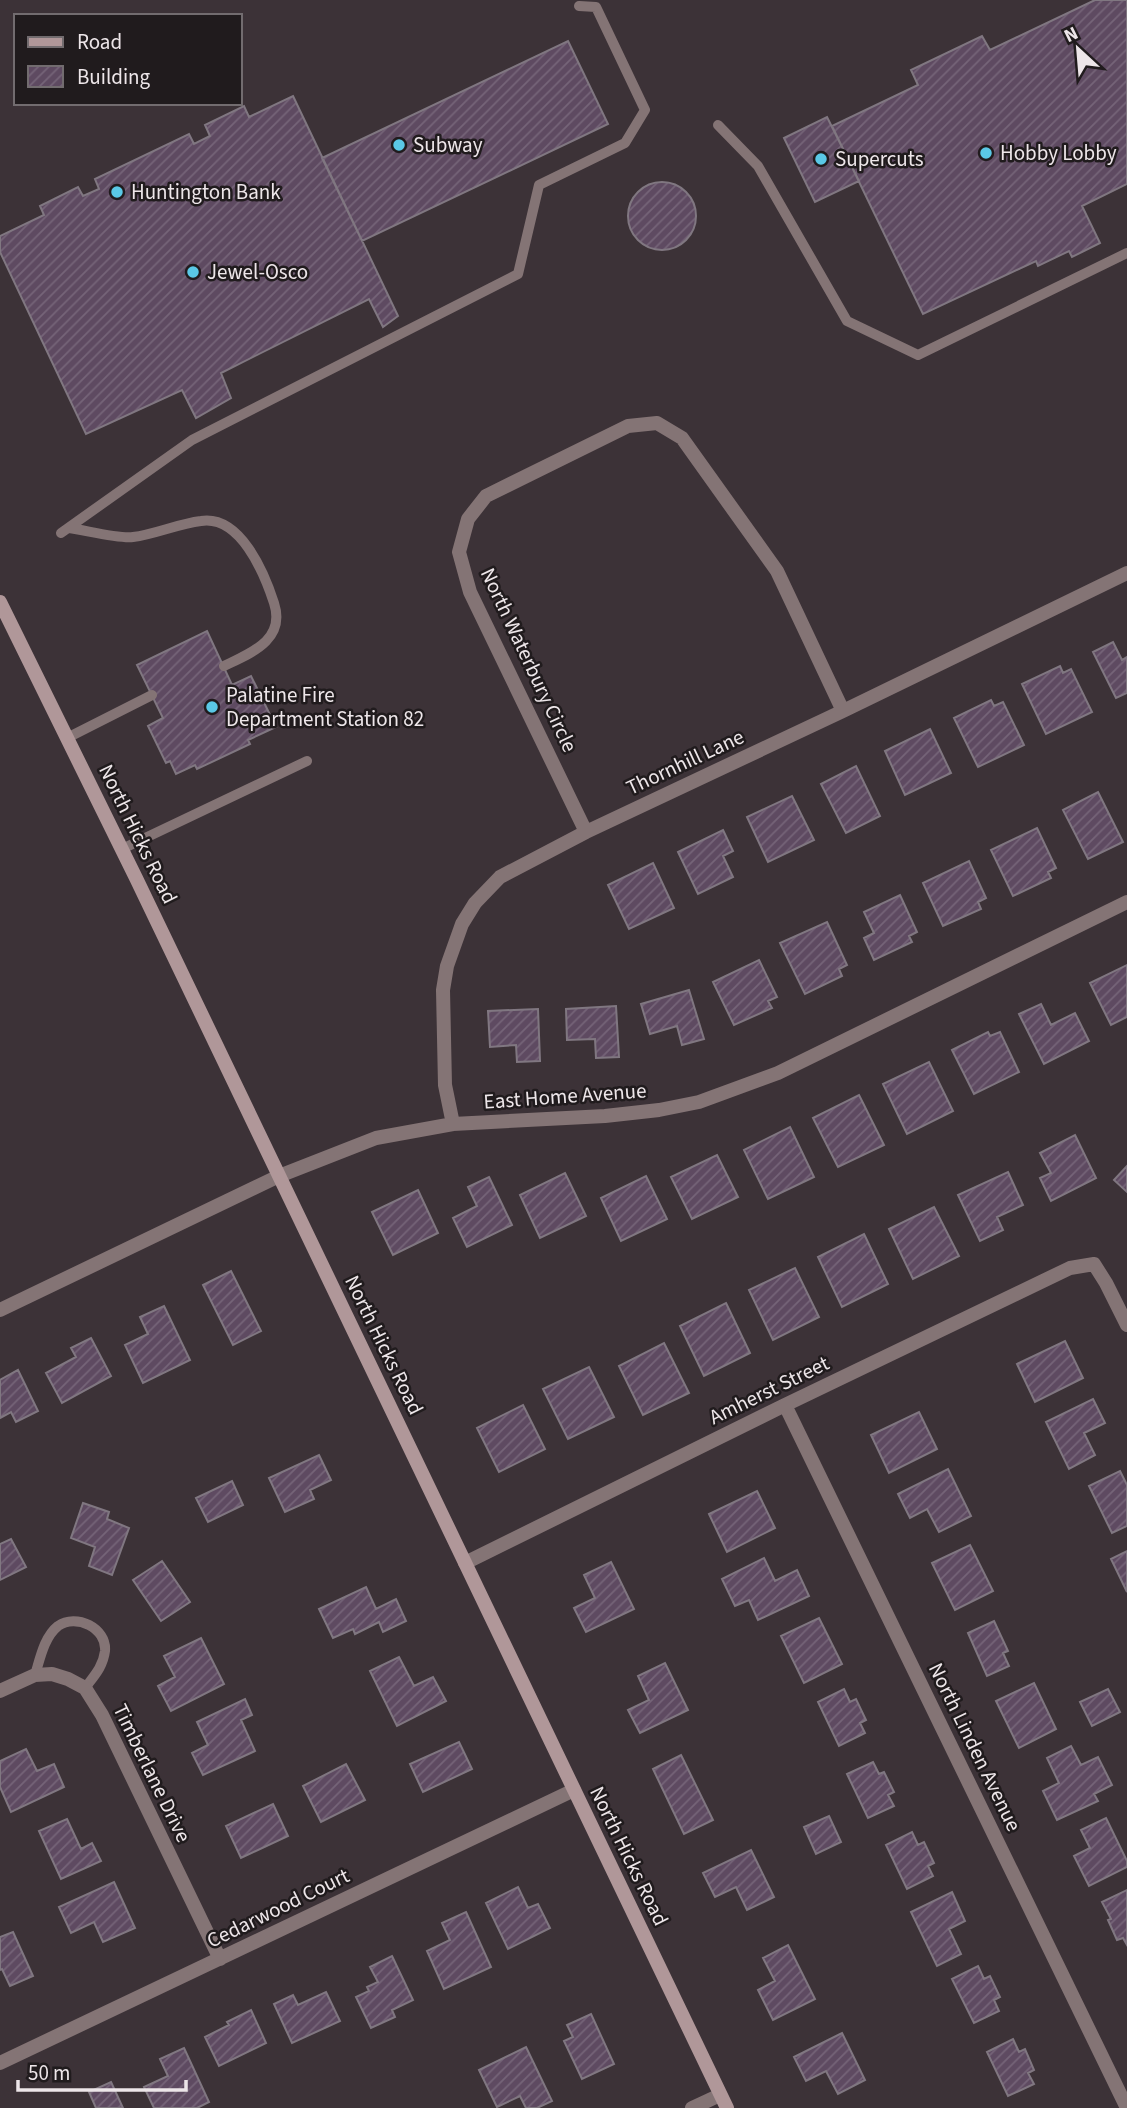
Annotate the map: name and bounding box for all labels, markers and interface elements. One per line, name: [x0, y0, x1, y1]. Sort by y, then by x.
legend: [14, 14, 242, 105]
north arrow: [1043, 14, 1113, 84]
text: N: [1060, 20, 1083, 50]
text: Road: [77, 27, 122, 57]
text: Building: [77, 62, 151, 92]
place label: Subway: [413, 130, 483, 160]
marker: Subway: [391, 137, 407, 153]
place label: Hobby Lobby: [1000, 138, 1117, 168]
place label: Supercuts: [835, 144, 924, 174]
marker: Hobby Lobby: [978, 145, 994, 161]
marker: Supercuts: [813, 151, 829, 167]
place label: Huntington Bank: [131, 177, 281, 207]
marker: Huntington Bank: [109, 184, 125, 200]
place label: Jewel-Osco: [207, 257, 308, 287]
marker: Jewel-Osco: [185, 264, 201, 280]
street label: North Waterbury Circle: [473, 563, 585, 757]
place label: Palatine Fire Department Station 82: [226, 680, 424, 734]
marker: Palatine Fire Department Station 82: [204, 699, 220, 715]
street label: Thornhill Lane: [621, 722, 749, 802]
street label: North Hicks Road: [91, 759, 185, 909]
street label: East Home Avenue: [483, 1075, 647, 1117]
street label: North Hicks Road: [337, 1270, 431, 1420]
street label: Amherst Street: [704, 1348, 834, 1432]
street label: North Linden Avenue: [921, 1658, 1029, 1836]
street label: Timberlane Drive: [105, 1699, 199, 1847]
street label: North Hicks Road: [582, 1781, 676, 1931]
street label: Cedarwood Court: [202, 1861, 354, 1955]
scale bar: [18, 2048, 186, 2092]
text: 50 m: [28, 2058, 70, 2088]

